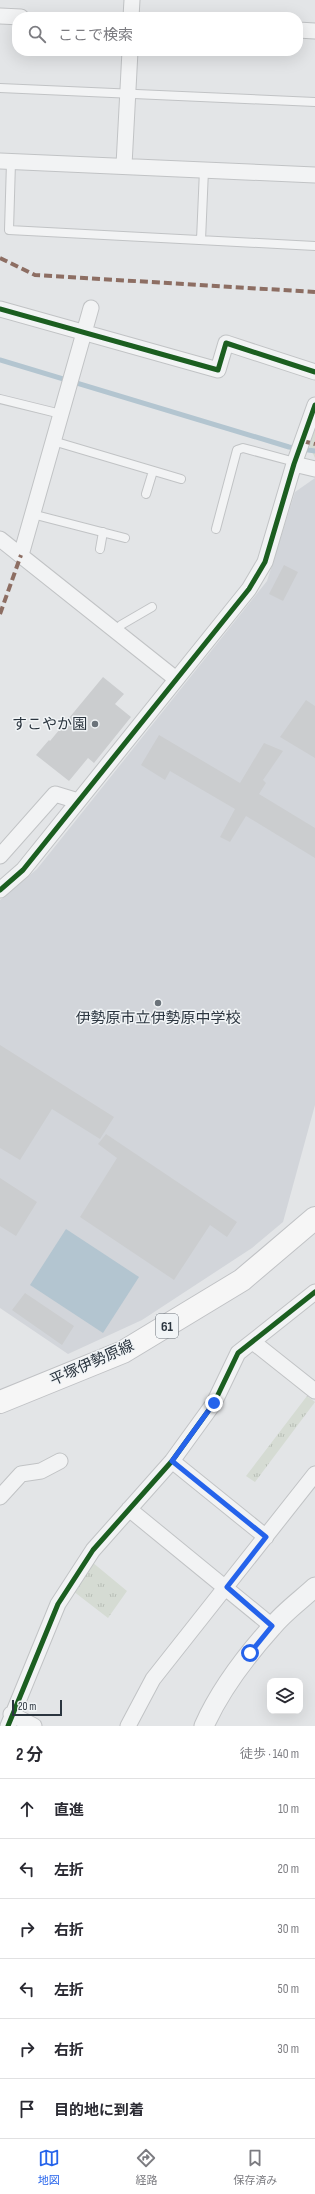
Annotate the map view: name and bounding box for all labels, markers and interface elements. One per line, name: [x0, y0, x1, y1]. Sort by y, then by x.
search box: [12, 12, 303, 56]
icon: search: [26, 23, 48, 45]
text: ここで検索: [58, 26, 133, 45]
place label: すこやか園: [12, 715, 87, 734]
marker: すこやか園: [90, 719, 100, 729]
marker: 伊勢原市立伊勢原中学校: [153, 998, 163, 1008]
place label: 伊勢原市立伊勢原中学校: [75, 1009, 241, 1028]
road number: 61: [156, 1314, 178, 1338]
street label: 平塚伊勢原線: [47, 1336, 137, 1390]
route end: [205, 1394, 223, 1412]
route start: [241, 1644, 259, 1662]
map controls: [267, 1678, 303, 1714]
button: layers: [267, 1678, 303, 1714]
scale bar: [12, 1698, 62, 1717]
text: 20 m: [18, 1700, 36, 1713]
text: 2 分: [16, 1745, 43, 1765]
text: 徒歩 · 140 m: [240, 1746, 299, 1762]
icon: ahead: [16, 1798, 38, 1820]
text: 直進: [54, 1801, 84, 1820]
text: 10 m: [278, 1801, 299, 1817]
icon: left: [16, 1858, 38, 1880]
text: 左折: [54, 1861, 84, 1880]
text: 20 m: [277, 1861, 299, 1877]
icon: right: [16, 1918, 38, 1940]
text: 右折: [54, 1921, 84, 1940]
text: 30 m: [277, 1921, 299, 1937]
icon: left: [16, 1978, 38, 2000]
text: 左折: [54, 1981, 84, 2000]
text: 50 m: [278, 1981, 299, 1997]
icon: right: [16, 2038, 38, 2060]
text: 右折: [54, 2041, 84, 2060]
text: 30 m: [277, 2041, 299, 2057]
icon: arrive: [16, 2098, 38, 2120]
text: 目的地に到着: [54, 2101, 144, 2120]
tab: 地図: [38, 2147, 60, 2187]
tab: 経路: [135, 2147, 157, 2187]
tab: 保存済み: [233, 2147, 277, 2187]

